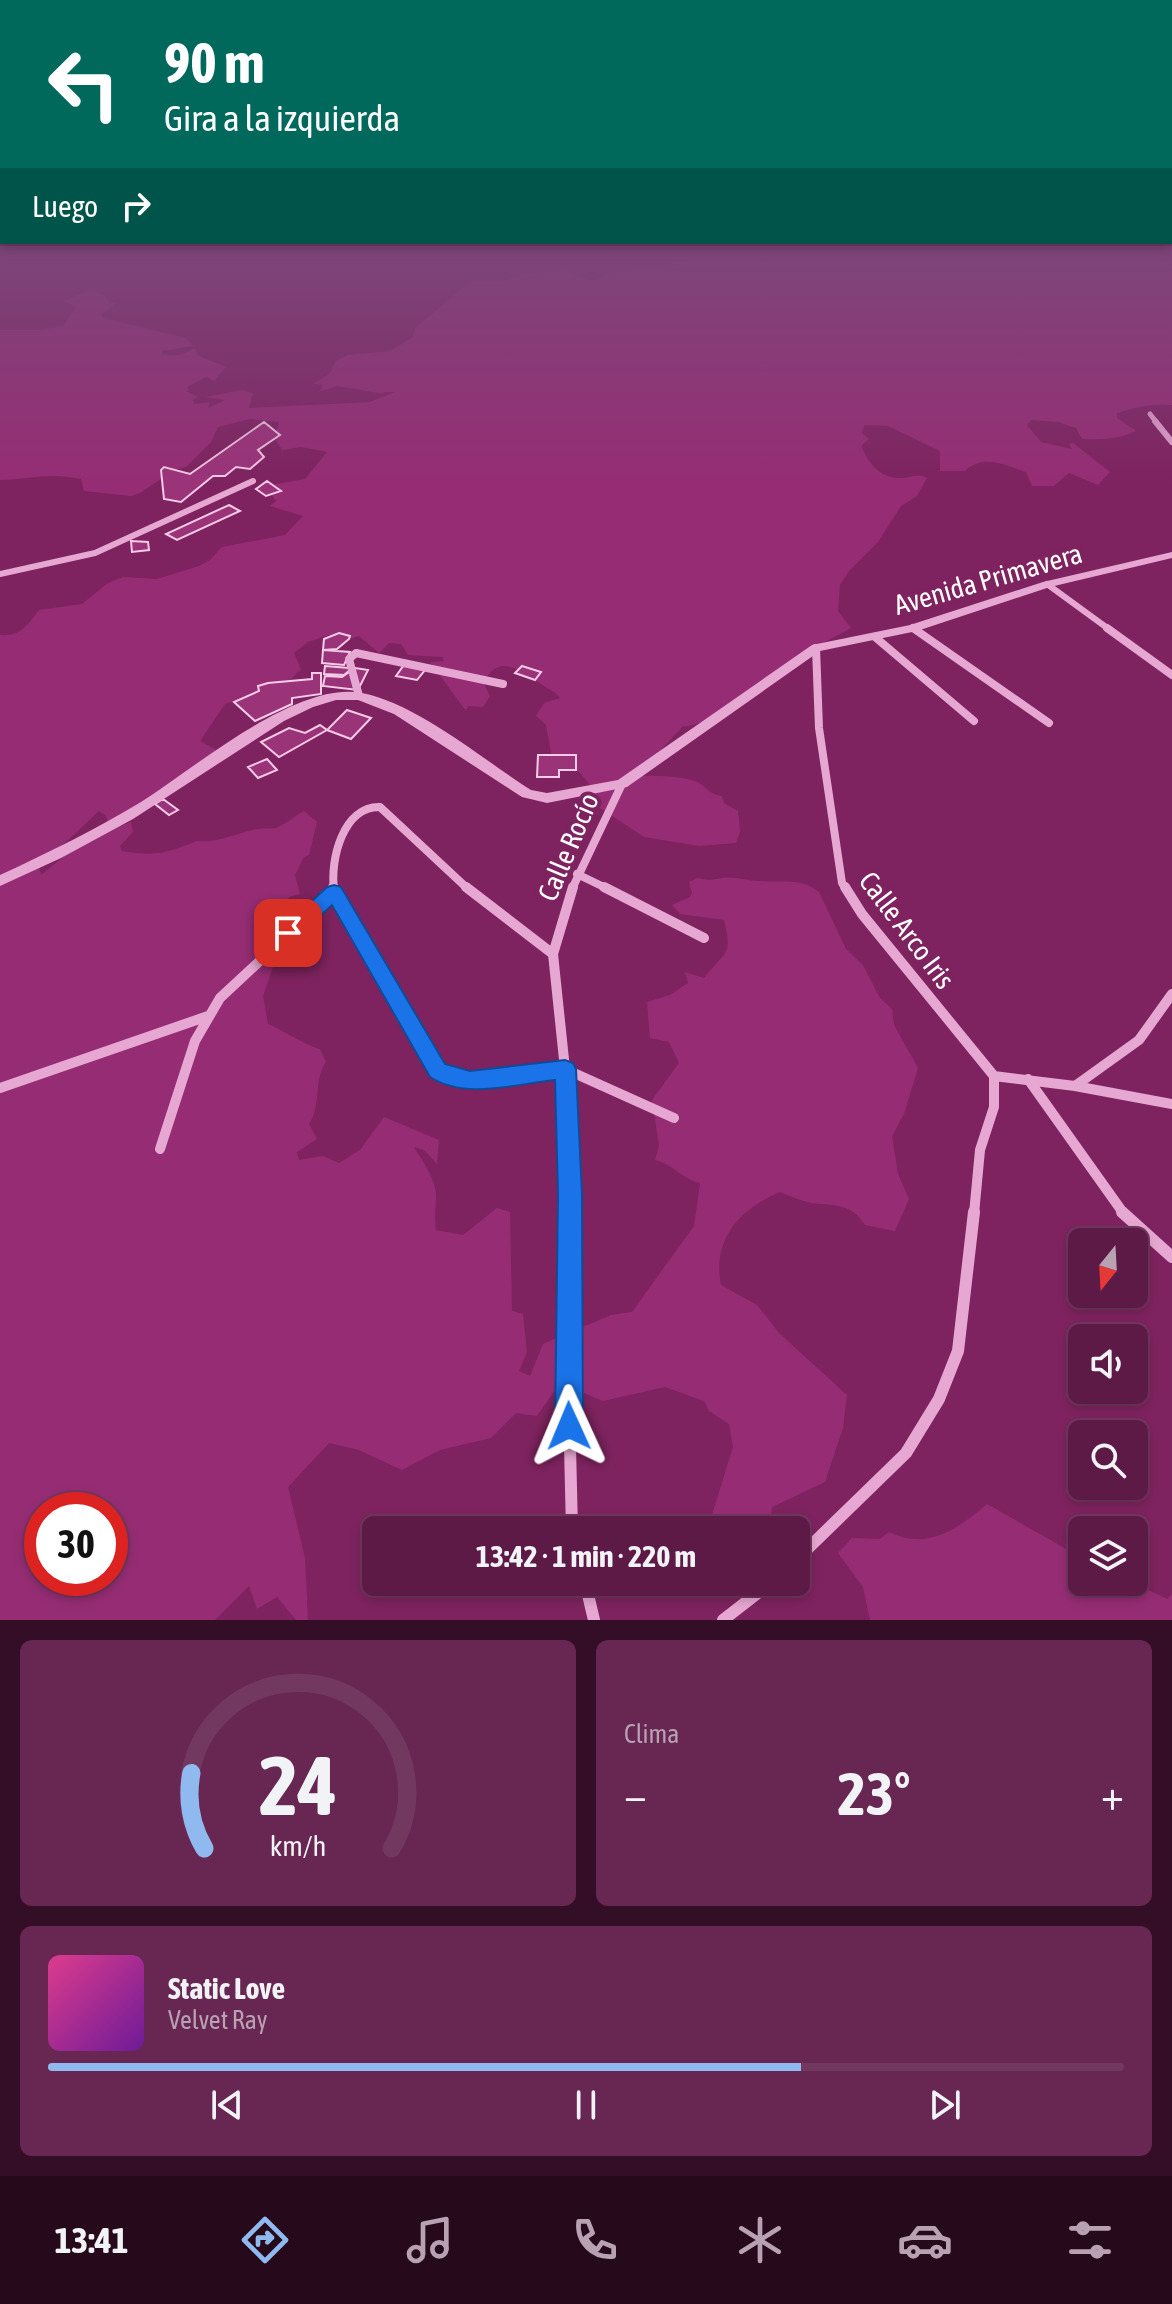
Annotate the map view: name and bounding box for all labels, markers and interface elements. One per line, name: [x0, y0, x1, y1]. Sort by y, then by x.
text: 90 m: [164, 31, 265, 95]
icon: left: [32, 32, 136, 136]
text: Gira a la izquierda: [164, 97, 400, 139]
icon: right: [114, 184, 158, 228]
text: Luego: [32, 189, 98, 223]
street label: Avenida Primavera: [890, 537, 1086, 621]
street label: Calle Rocío: [531, 788, 605, 906]
street label: Calle Arco Iris: [853, 865, 961, 995]
pin: [254, 899, 322, 967]
icon: arrive: [266, 911, 310, 955]
north arrow: [1068, 1228, 1148, 1308]
map controls: [1068, 1228, 1148, 1596]
button: sound: [1068, 1324, 1148, 1404]
position arrow: [527, 1384, 611, 1468]
button: search: [1068, 1420, 1148, 1500]
speed limit sign: 30: [24, 1492, 128, 1596]
button: layers: [1068, 1516, 1148, 1596]
text: 13:42 · 1 min · 220 m: [476, 1539, 696, 1573]
text: Clima: [624, 1719, 679, 1749]
text: 24: [259, 1737, 337, 1833]
text: 23°: [838, 1759, 910, 1828]
text: −: [624, 1769, 647, 1819]
text: +: [1101, 1769, 1124, 1819]
text: km/h: [270, 1829, 326, 1862]
text: Static Love: [168, 1971, 285, 2005]
text: Velvet Ray: [168, 2005, 268, 2035]
icon: previous: [205, 2083, 249, 2127]
icon: pause: [564, 2083, 608, 2127]
icon: next: [923, 2083, 967, 2127]
icon: directions: [237, 2212, 293, 2268]
icon: music: [402, 2212, 458, 2268]
icon: phone: [567, 2212, 623, 2268]
icon: climate: [732, 2212, 788, 2268]
icon: car: [897, 2212, 953, 2268]
icon: filters: [1062, 2212, 1118, 2268]
text: 13:41: [54, 2219, 129, 2261]

